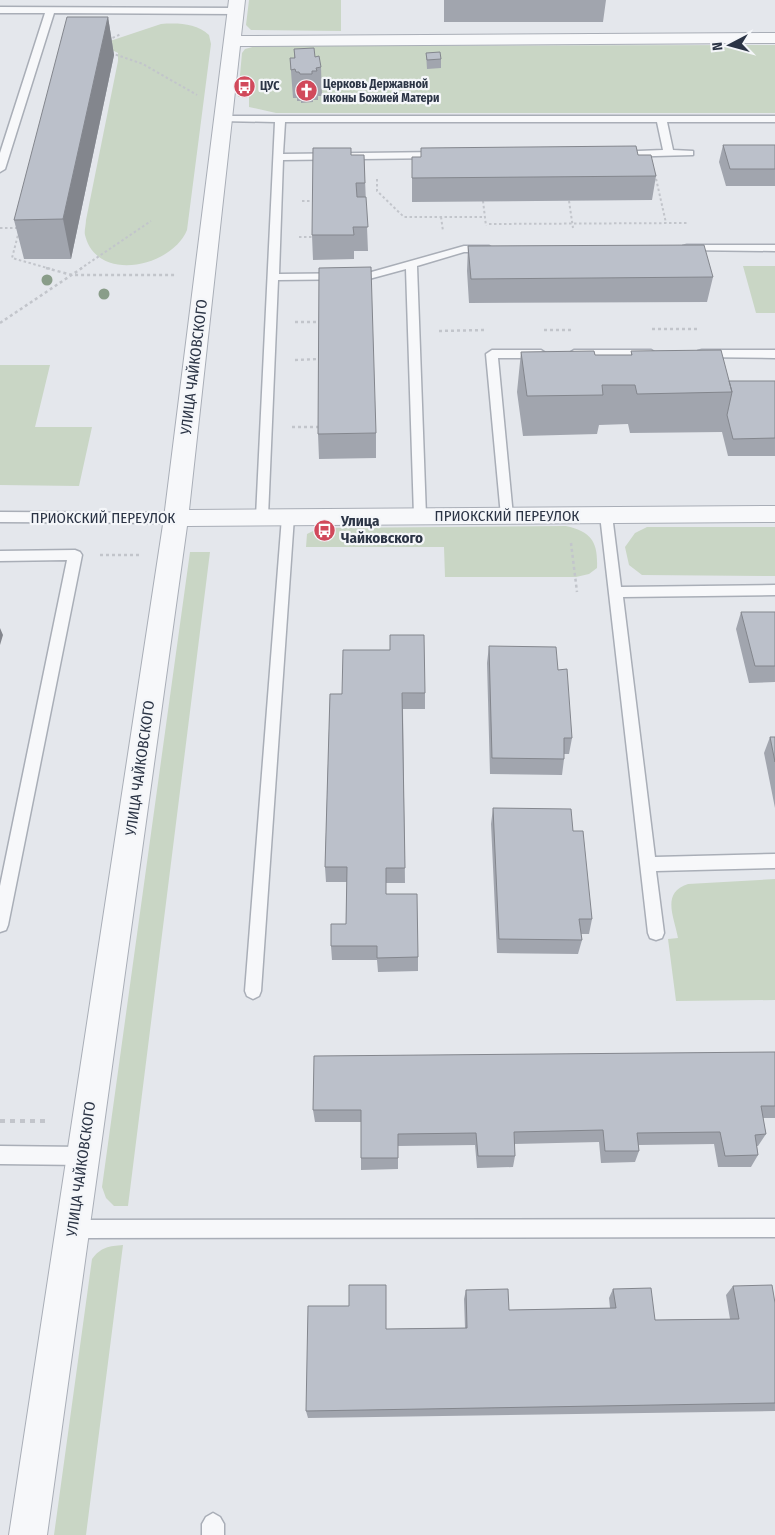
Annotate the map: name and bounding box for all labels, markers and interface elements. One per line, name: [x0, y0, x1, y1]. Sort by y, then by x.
north arrow: [705, 20, 755, 70]
text: N: [709, 41, 726, 51]
bus stop icon: ЦУС: [232, 74, 256, 98]
place label: Церковь Державной иконы Божией Матери: [323, 77, 440, 105]
place label: ЦУС: [260, 79, 280, 93]
church icon: Церковь Державной иконы Божией Матери: [295, 79, 319, 103]
street label: УЛИЦА ЧАЙКОВСКОГО: [177, 298, 211, 437]
street label: ПРИОКСКИЙ ПЕРЕУЛОК: [435, 507, 579, 525]
street label: ПРИОКСКИЙ ПЕРЕУЛОК: [31, 509, 175, 527]
place label: Улица Чайковского: [340, 512, 423, 547]
bus stop icon: Улица Чайковского: [313, 518, 337, 542]
street label: УЛИЦА ЧАЙКОВСКОГО: [121, 699, 158, 838]
street label: УЛИЦА ЧАЙКОВСКОГО: [62, 1100, 99, 1239]

